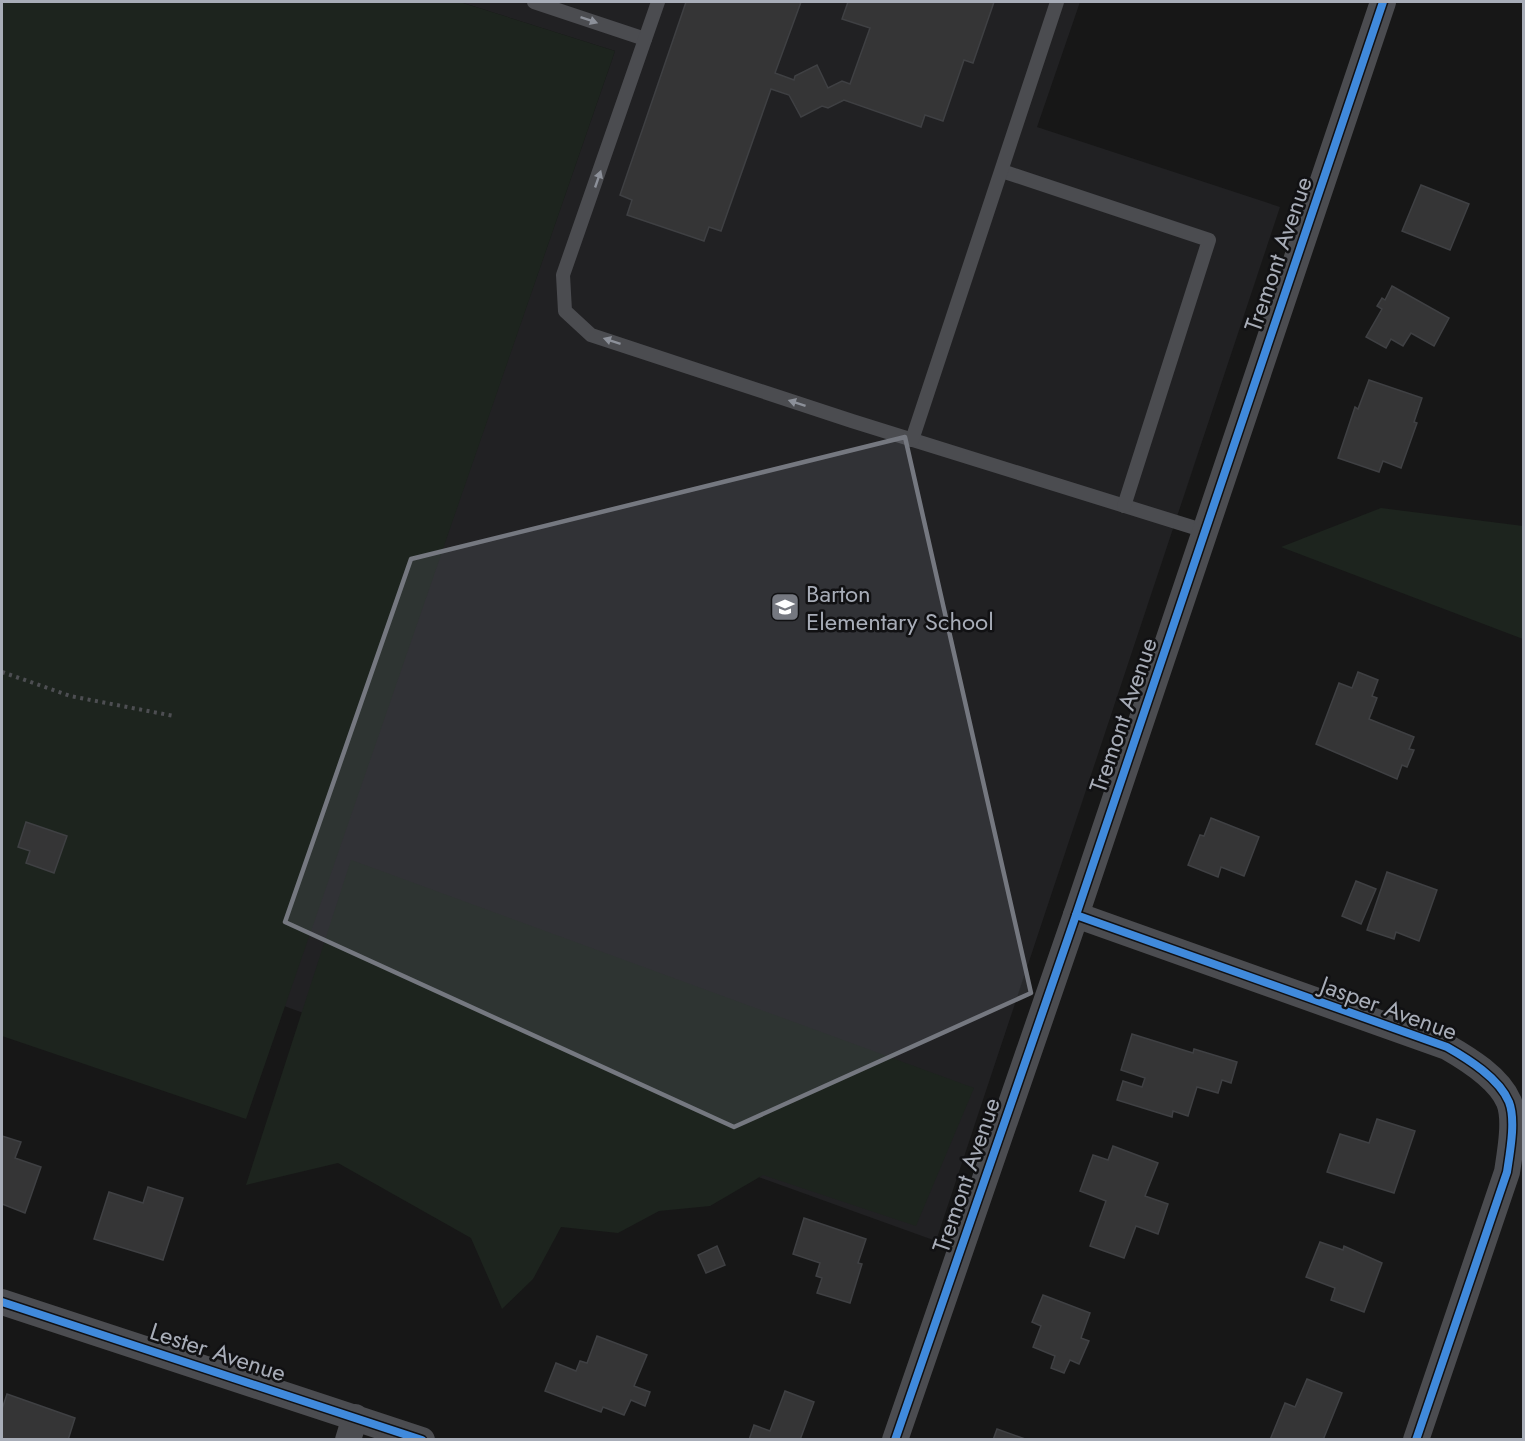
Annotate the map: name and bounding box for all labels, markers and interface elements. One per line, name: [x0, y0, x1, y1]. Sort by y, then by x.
one-way arrow: [580, 16, 598, 26]
one-way arrow: [594, 170, 604, 188]
street label: Tremont Avenue: [1235, 172, 1321, 336]
one-way arrow: [603, 336, 621, 346]
one-way arrow: [788, 397, 806, 407]
place label: Barton Elementary School: [806, 576, 994, 639]
school or university icon: Barton Elementary School: [769, 591, 801, 623]
street label: Tremont Avenue: [1080, 633, 1166, 797]
street label: Jasper Avenue: [1313, 966, 1462, 1049]
street label: Tremont Avenue: [923, 1093, 1009, 1257]
street label: Lester Avenue: [145, 1314, 291, 1390]

